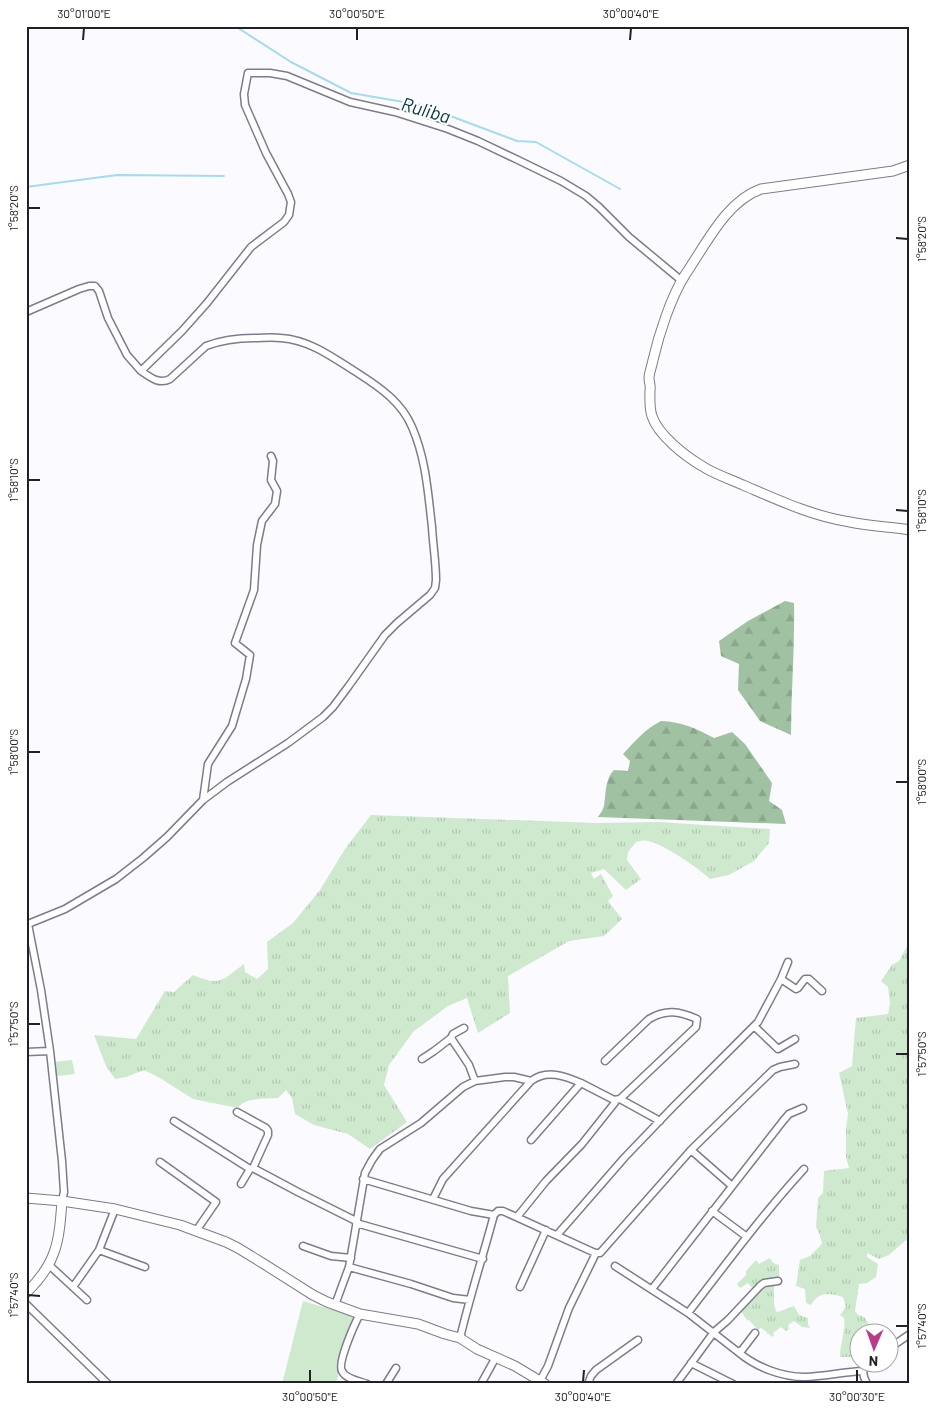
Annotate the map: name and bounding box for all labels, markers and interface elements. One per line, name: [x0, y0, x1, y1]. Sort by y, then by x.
text: 30°01'00"E: [57, 6, 111, 20]
text: 30°00'50"E: [329, 6, 385, 20]
text: 30°00'40"E: [603, 6, 659, 20]
water label: Ruliba: [399, 92, 453, 127]
text: 1°58'20"S: [6, 185, 20, 231]
text: 1°58'20"S: [914, 216, 928, 262]
text: 1°58'10"S: [6, 458, 20, 502]
text: 1°58'10"S: [914, 489, 928, 533]
text: 1°58'00"S: [6, 729, 20, 775]
text: 1°58'00"S: [914, 759, 928, 805]
text: 1°57'50"S: [6, 1001, 20, 1047]
text: 1°57'50"S: [914, 1031, 928, 1077]
text: 1°57'40"S: [6, 1272, 20, 1318]
text: 1°57'40"S: [914, 1303, 928, 1349]
north arrow: [848, 1322, 898, 1372]
text: N: [869, 1353, 878, 1370]
text: 30°00'50"E: [282, 1389, 338, 1403]
text: 30°00'40"E: [555, 1389, 611, 1403]
text: 30°00'30"E: [829, 1389, 885, 1403]

